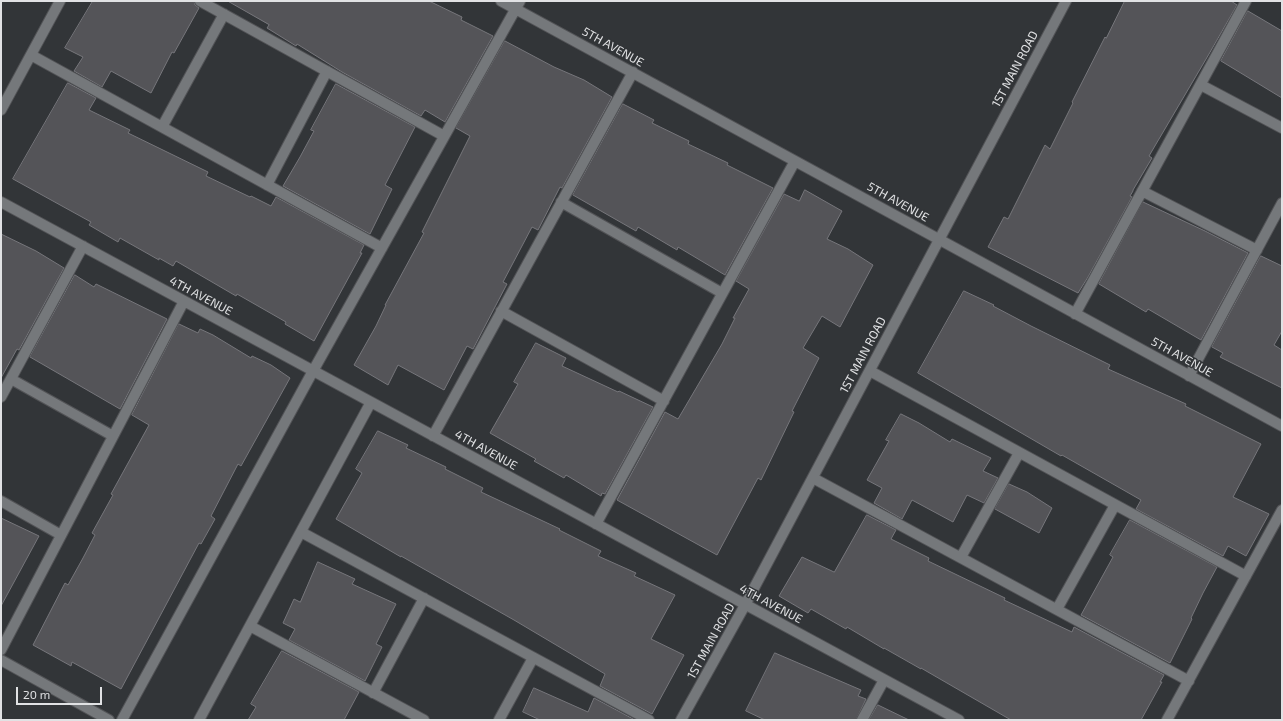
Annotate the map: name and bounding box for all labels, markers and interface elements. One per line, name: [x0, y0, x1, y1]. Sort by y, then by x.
street label: 5TH AVENUE: [580, 24, 646, 70]
street label: 1ST MAIN ROAD: [989, 28, 1041, 110]
street label: 5TH AVENUE: [865, 179, 931, 225]
street label: 4TH AVENUE: [167, 273, 235, 319]
street label: 1ST MAIN ROAD: [837, 314, 889, 396]
street label: 5TH AVENUE: [1149, 334, 1215, 380]
street label: 4TH AVENUE: [452, 427, 520, 473]
street label: 4TH AVENUE: [737, 581, 805, 627]
street label: 1ST MAIN ROAD: [684, 601, 738, 681]
scale bar: [18, 679, 104, 705]
text: 20 m: [23, 687, 50, 701]

